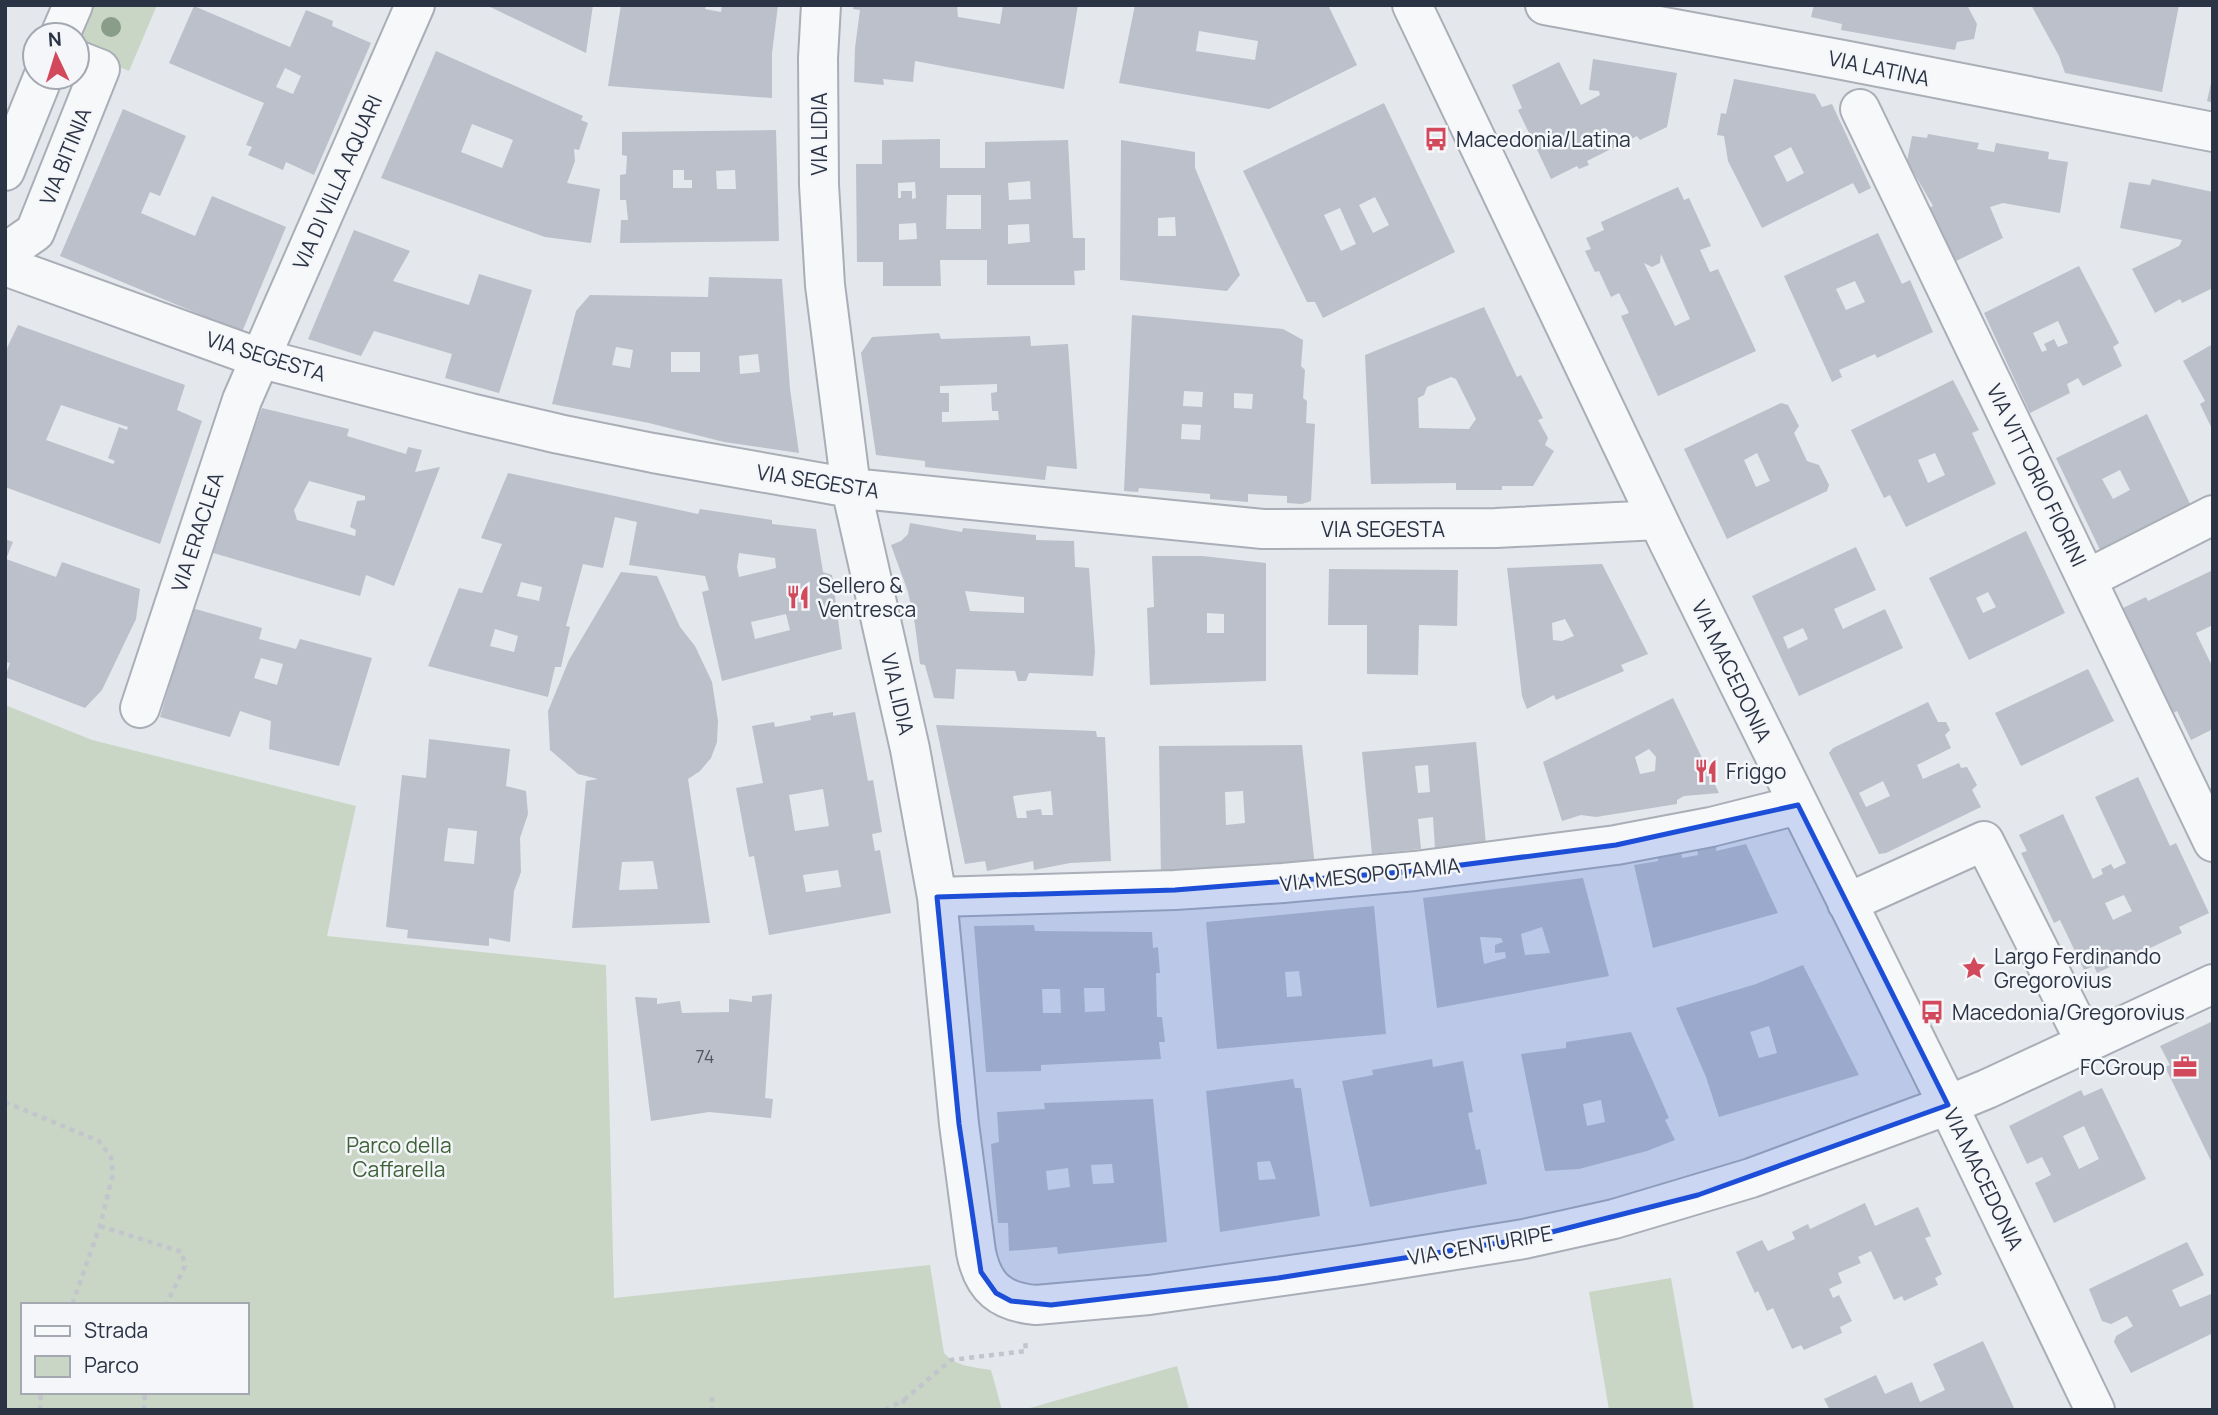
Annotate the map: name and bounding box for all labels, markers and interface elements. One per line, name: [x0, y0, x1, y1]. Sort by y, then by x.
north arrow: [21, 21, 91, 91]
text: N: [47, 26, 63, 52]
street label: VIA LATINA: [1826, 44, 1932, 92]
street label: VIA DI VILLA AQUARI: [286, 90, 388, 274]
street label: VIA LIDIA: [805, 92, 833, 176]
street label: VIA BITINIA: [33, 103, 97, 209]
bus stop icon: Macedonia/Latina: [1422, 125, 1450, 153]
place label: Macedonia/Latina: [1456, 125, 1631, 153]
street label: VIA SEGESTA: [203, 324, 329, 388]
street label: VIA VITTORIO FIORINI: [1981, 379, 2093, 571]
street label: VIA SEGESTA: [755, 457, 881, 505]
street label: VIA ERACLEA: [164, 469, 230, 595]
street label: VIA SEGESTA: [1321, 515, 1445, 543]
place label: Sellero & Ventresca: [818, 571, 916, 623]
restaurant icon: Sellero & Ventresca: [784, 583, 812, 611]
street label: VIA MACEDONIA: [1686, 595, 1778, 747]
street label: VIA LIDIA: [875, 650, 921, 738]
restaurant icon: Friggo: [1692, 757, 1720, 785]
place label: Friggo: [1726, 757, 1786, 785]
street label: VIA MESOPOTAMIA: [1279, 851, 1461, 897]
place label: Largo Ferdinando Gregorovius: [1994, 942, 2161, 994]
place icon: Largo Ferdinando Gregorovius: [1960, 954, 1988, 982]
bus stop icon: Macedonia/Gregorovius: [1918, 998, 1946, 1026]
place label: Macedonia/Gregorovius: [1952, 998, 2185, 1026]
house number: 74: [696, 1044, 714, 1068]
place label: FCGroup: [2080, 1053, 2165, 1081]
office icon: FCGroup: [2171, 1053, 2199, 1081]
street label: VIA MACEDONIA: [1938, 1103, 2030, 1255]
park label: Parco della Caffarella: [346, 1131, 452, 1183]
street label: VIA CENTURIPE: [1405, 1218, 1555, 1272]
legend: [21, 1303, 248, 1394]
text: Strada: [84, 1316, 148, 1344]
text: Parco: [84, 1351, 139, 1379]

